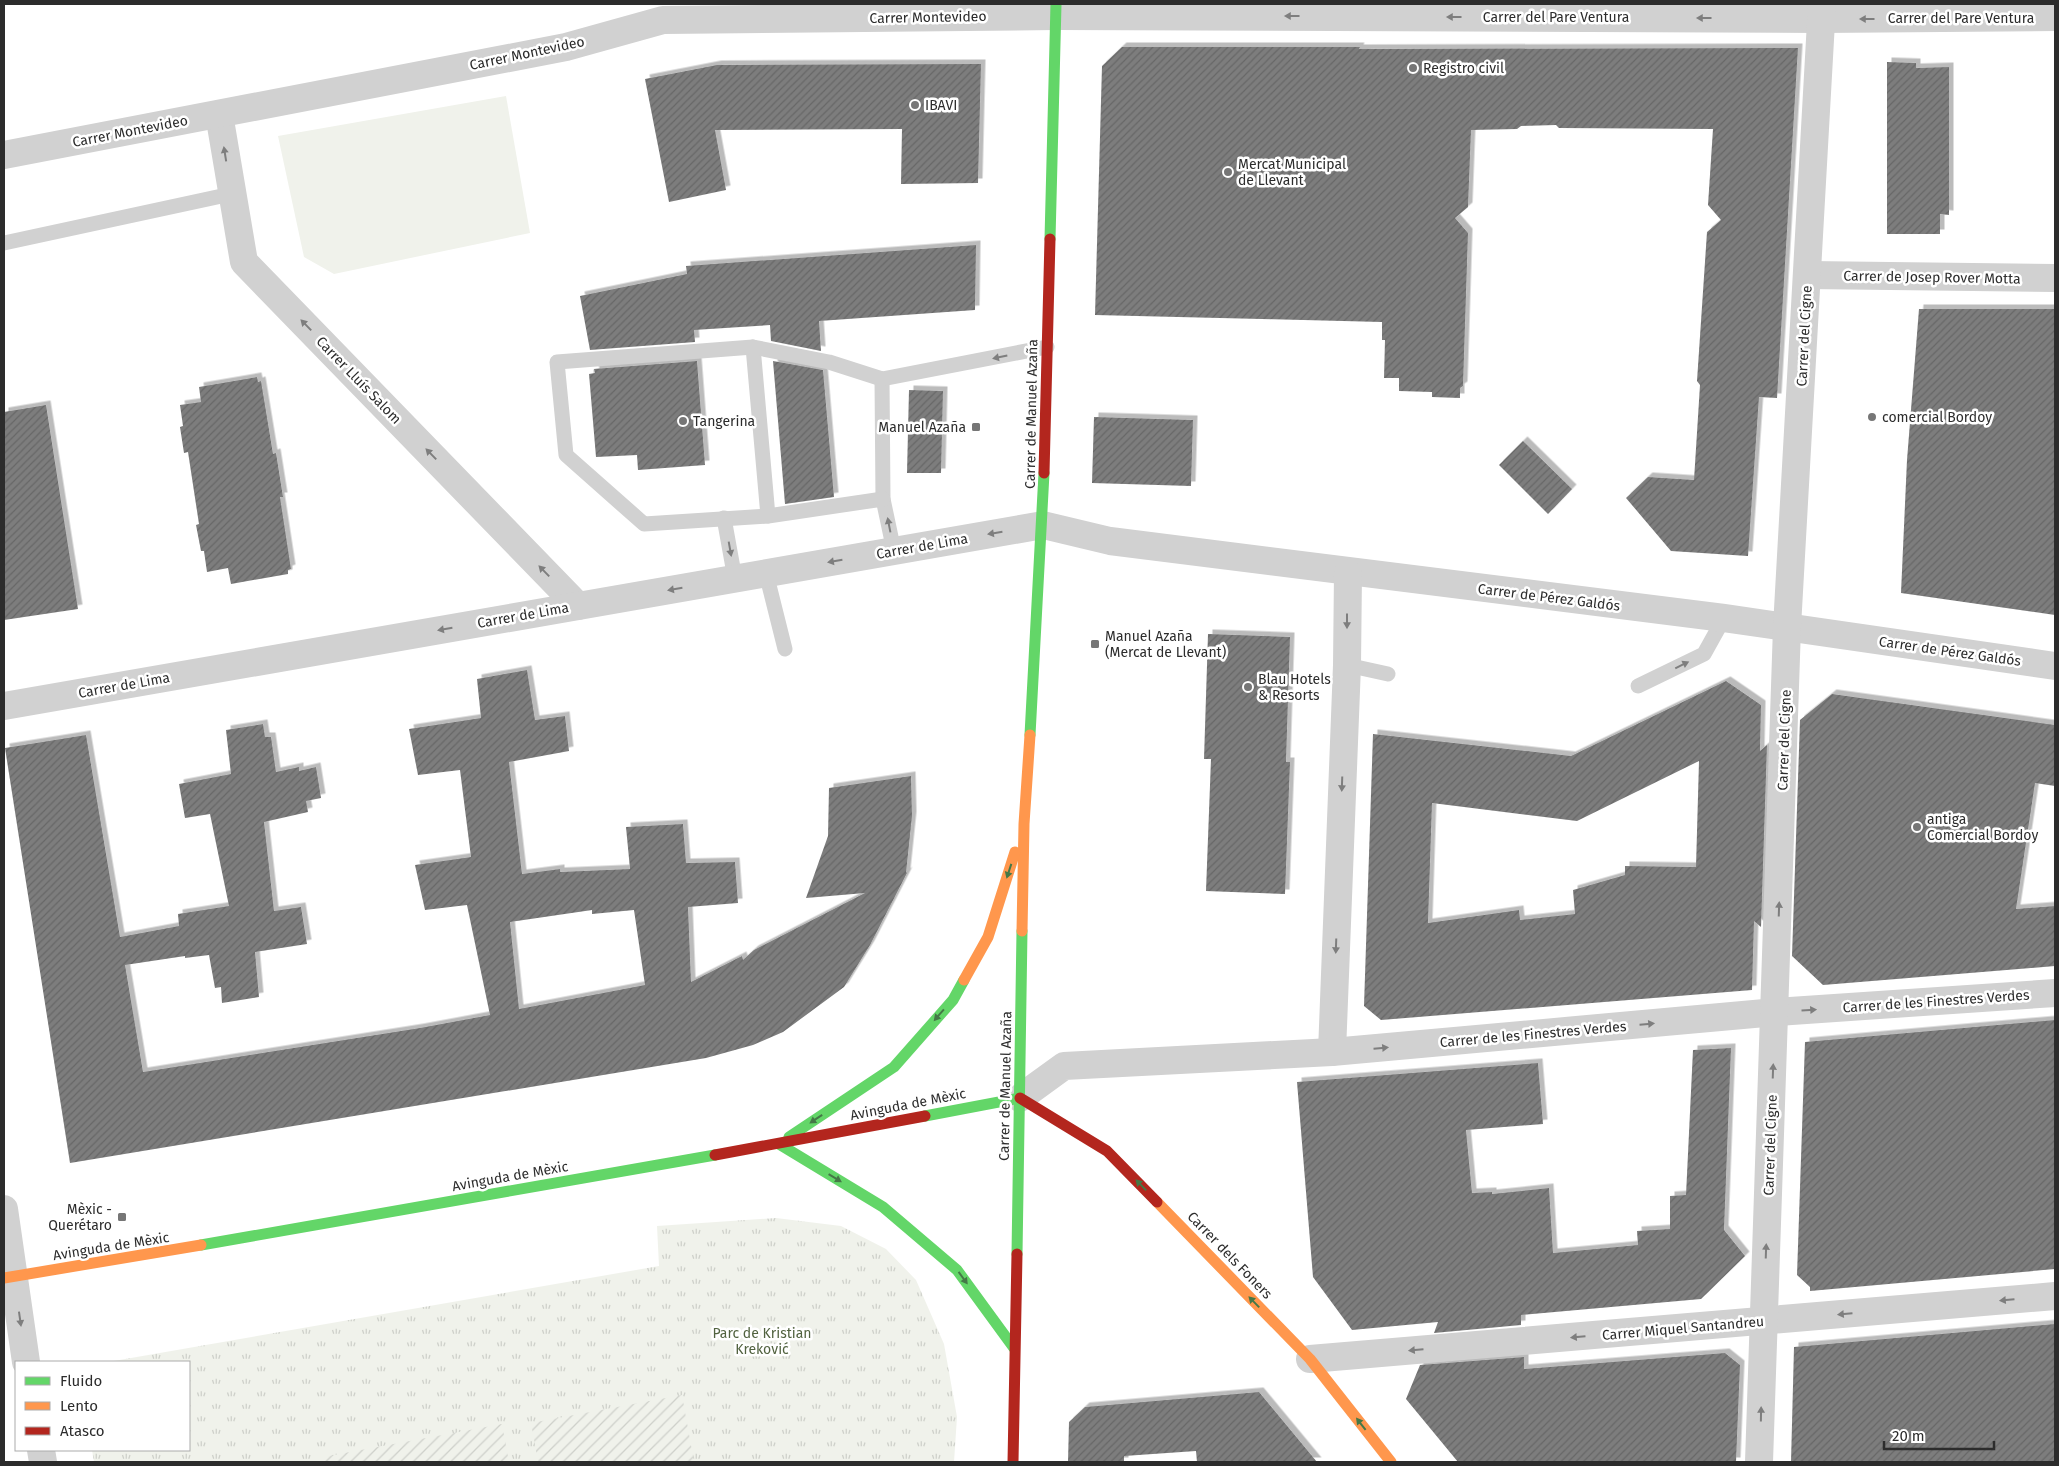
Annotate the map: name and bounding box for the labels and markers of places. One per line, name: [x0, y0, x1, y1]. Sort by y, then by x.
place label: Registro civil: [1423, 60, 1504, 77]
marker: Registro civil: [1407, 62, 1419, 74]
place label: IBAVI: [925, 97, 957, 114]
marker: IBAVI: [909, 99, 921, 111]
place label: Mercat Municipal de Llevant: [1238, 156, 1346, 189]
marker: Mercat Municipal de Llevant: [1222, 166, 1234, 178]
place label: comercial Bordoy: [1882, 409, 1992, 426]
marker: comercial Bordoy: [1866, 411, 1878, 423]
place label: Tangerina: [693, 413, 755, 430]
marker: Tangerina: [677, 415, 689, 427]
place label: Manuel Azaña: [878, 419, 966, 436]
marker: Manuel Azaña: [970, 421, 982, 433]
place label: Manuel Azaña (Mercat de Llevant): [1105, 628, 1226, 661]
marker: Manuel Azaña (Mercat de Llevant): [1089, 638, 1101, 650]
place label: Blau Hotels & Resorts: [1258, 671, 1331, 704]
marker: Blau Hotels & Resorts: [1242, 681, 1254, 693]
place label: antiga Comercial Bordoy: [1927, 811, 2038, 844]
marker: antiga Comercial Bordoy: [1911, 821, 1923, 833]
place label: Mèxic - Querétaro: [48, 1201, 112, 1234]
marker: Mèxic - Querétaro: [116, 1211, 128, 1223]

